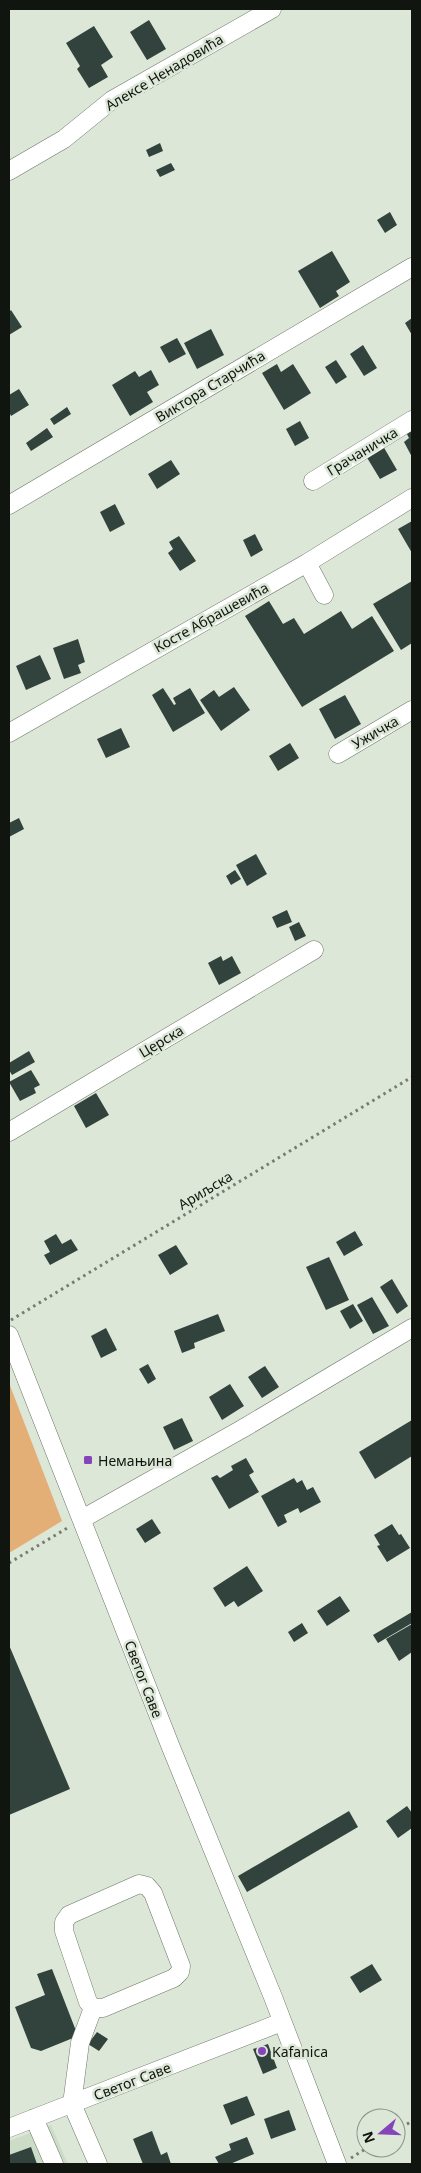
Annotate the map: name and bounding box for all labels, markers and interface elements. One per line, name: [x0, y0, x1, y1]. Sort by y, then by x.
street label: Алексе Ненадовића: [101, 29, 227, 115]
street label: Виктора Старчића: [152, 346, 268, 426]
street label: Грачаничка: [323, 422, 401, 480]
street label: Косте Абрашевића: [150, 578, 272, 656]
street label: Ужичка: [348, 711, 402, 753]
street label: Церска: [135, 1020, 187, 1062]
street label: Ариљска: [174, 1166, 236, 1214]
place label: Немањина: [98, 1451, 172, 1470]
marker: Немањина: [82, 1454, 94, 1466]
street label: Светог Саве: [121, 1638, 168, 1721]
place label: Kafanica: [272, 2042, 328, 2061]
marker: Kafanica: [256, 2045, 268, 2057]
street label: Светог Саве: [91, 2057, 174, 2104]
north arrow: [356, 2108, 406, 2158]
text: N: [357, 2129, 379, 2146]

